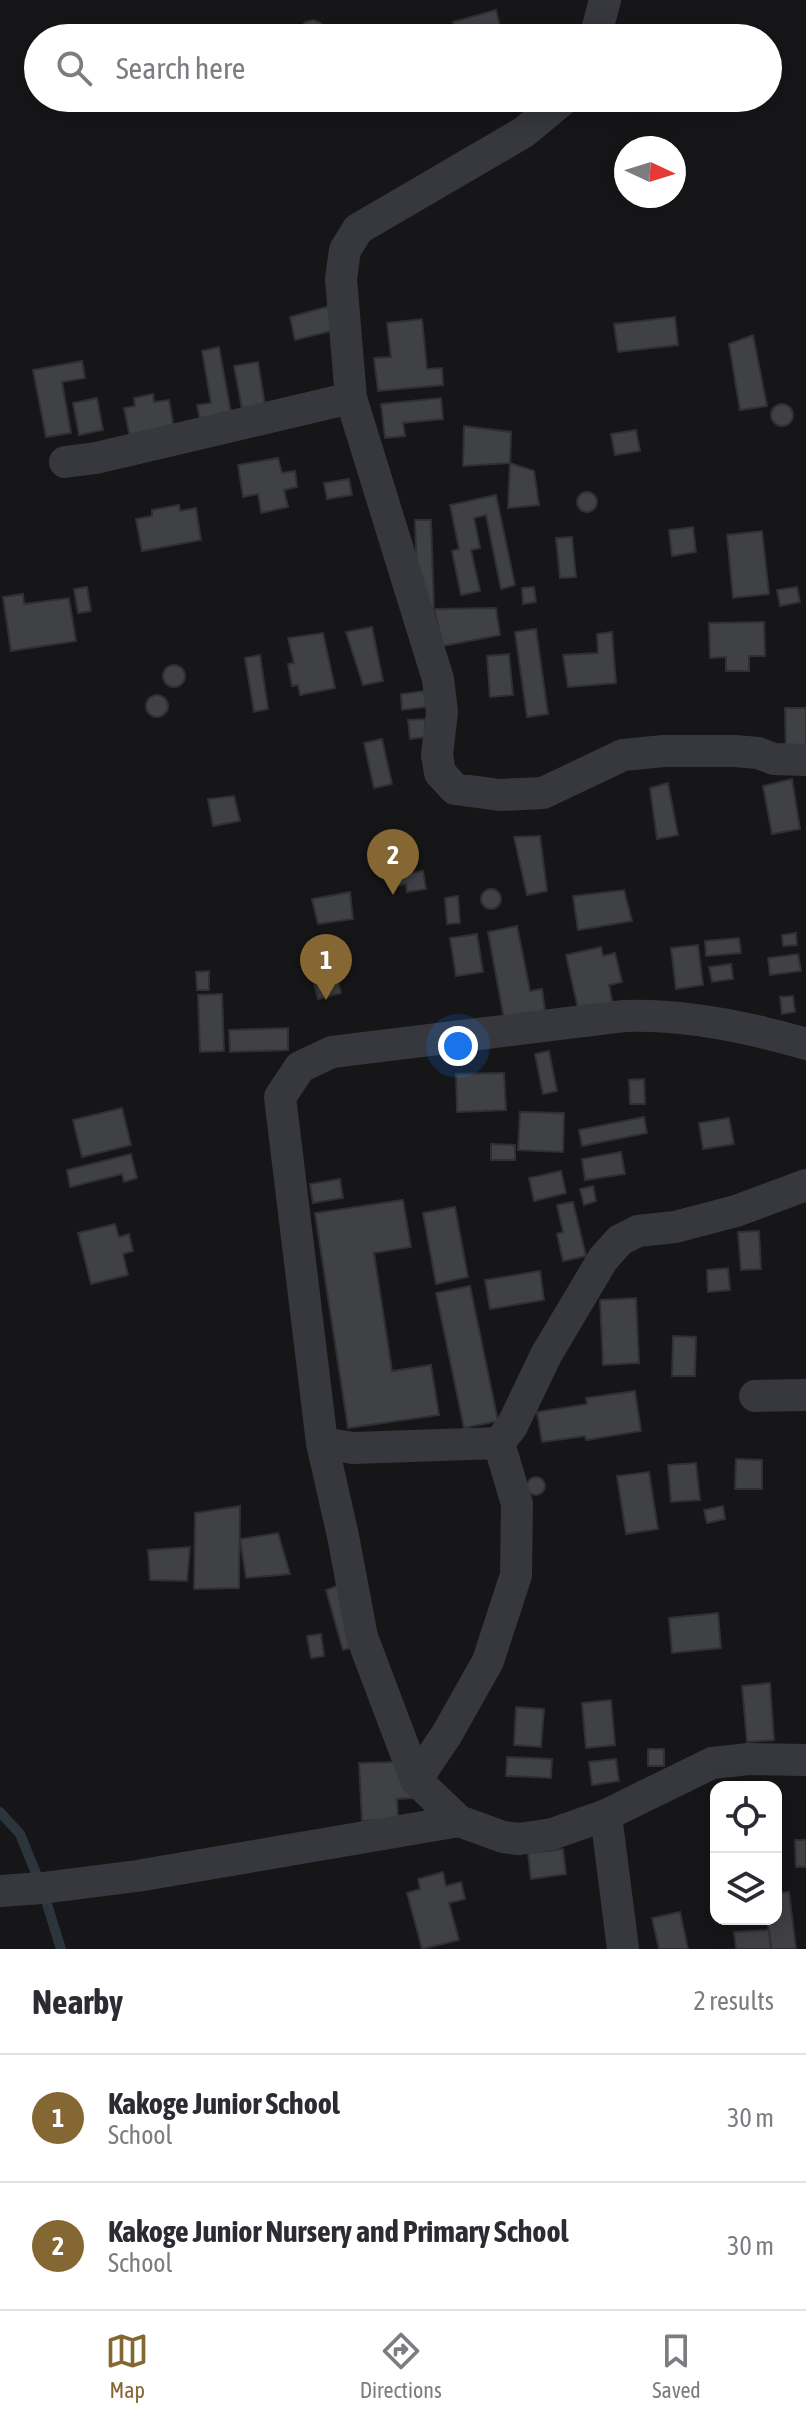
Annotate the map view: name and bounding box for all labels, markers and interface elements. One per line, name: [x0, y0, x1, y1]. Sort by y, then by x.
search box: [24, 24, 782, 112]
icon: search: [52, 46, 96, 90]
text: Search here: [116, 51, 245, 85]
north arrow: [614, 136, 686, 208]
pin: 2: [367, 829, 419, 895]
pin: 1: [300, 934, 352, 1000]
your location: [438, 1026, 478, 1066]
map controls: [710, 1781, 782, 1925]
button: locate: [710, 1781, 782, 1853]
button: layers: [710, 1853, 782, 1925]
text: Nearby: [32, 1982, 123, 2021]
text: 2 results: [693, 1986, 774, 2016]
text: Kakoge Junior School: [108, 2086, 340, 2120]
text: 1: [52, 2103, 64, 2133]
text: 30 m: [727, 2103, 774, 2133]
text: School: [108, 2120, 172, 2150]
text: Kakoge Junior Nursery and Primary School: [108, 2214, 569, 2248]
text: 2: [52, 2231, 64, 2261]
text: 30 m: [727, 2231, 774, 2261]
text: School: [108, 2248, 172, 2278]
tab: Map: [105, 2329, 149, 2403]
tab: Directions: [360, 2329, 442, 2403]
tab: Saved: [652, 2329, 701, 2403]

